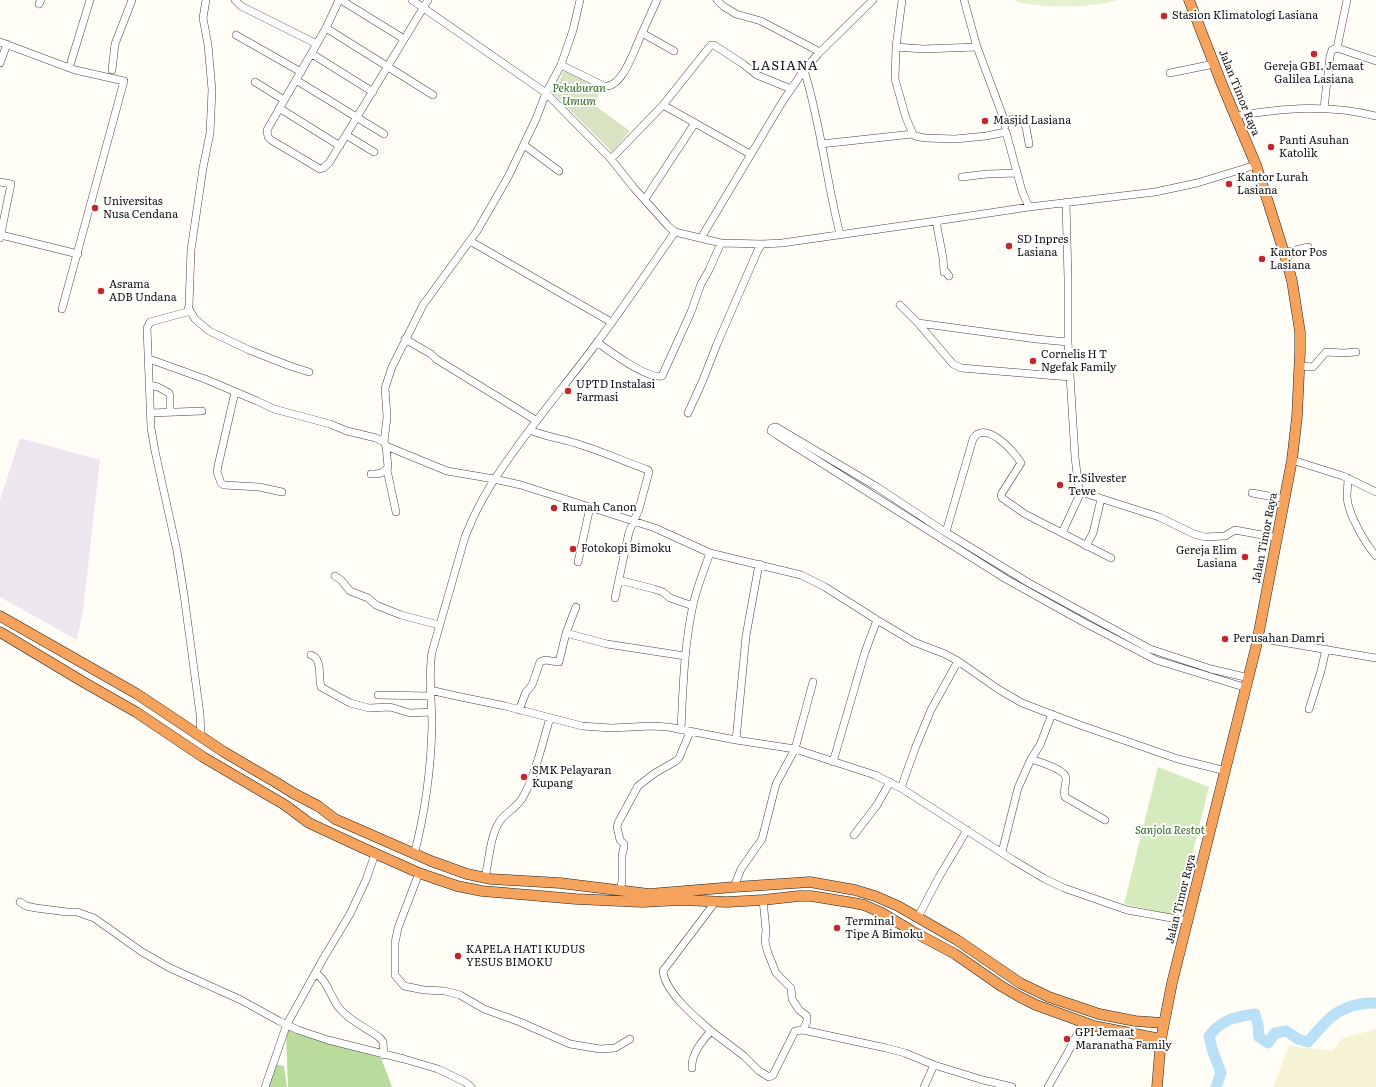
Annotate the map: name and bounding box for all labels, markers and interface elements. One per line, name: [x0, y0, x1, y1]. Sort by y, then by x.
place label: Stasion Klimatologi Lasiana: [1172, 9, 1318, 23]
marker: Stasion Klimatologi Lasiana: [1159, 11, 1169, 21]
street label: Jalan Timor Raya: [1216, 48, 1262, 138]
marker: Gereja GBI. Jemaat Galilea Lasiana: [1309, 49, 1319, 59]
district label: LASIANA: [751, 58, 819, 74]
place label: Gereja GBI. Jemaat Galilea Lasiana: [1264, 60, 1364, 86]
park label: Pekuburan Umum: [552, 82, 606, 108]
place label: Masjid Lasiana: [993, 114, 1071, 128]
marker: Masjid Lasiana: [980, 116, 990, 126]
place label: Panti Asuhan Katolik: [1279, 134, 1349, 160]
marker: Panti Asuhan Katolik: [1266, 142, 1276, 152]
place label: Kantor Lurah Lasiana: [1237, 171, 1308, 197]
marker: Kantor Lurah Lasiana: [1224, 179, 1234, 189]
place label: Universitas Nusa Cendana: [103, 195, 178, 221]
marker: Universitas Nusa Cendana: [90, 203, 100, 213]
place label: SD Inpres Lasiana: [1017, 233, 1068, 259]
marker: SD Inpres Lasiana: [1004, 241, 1014, 251]
place label: Kantor Pos Lasiana: [1270, 246, 1327, 272]
marker: Kantor Pos Lasiana: [1257, 254, 1267, 264]
place label: Asrama ADB Undana: [109, 278, 177, 304]
marker: Asrama ADB Undana: [96, 286, 106, 296]
place label: Cornelis H T Ngefak Family: [1041, 348, 1116, 374]
marker: Cornelis H T Ngefak Family: [1028, 356, 1038, 366]
place label: UPTD Instalasi Farmasi: [576, 378, 655, 404]
marker: UPTD Instalasi Farmasi: [563, 386, 573, 396]
place label: Ir.Silvester Tewe: [1068, 472, 1126, 498]
marker: Ir.Silvester Tewe: [1055, 480, 1065, 490]
street label: Jalan Timor Raya: [1250, 492, 1280, 584]
place label: Rumah Canon: [562, 501, 637, 515]
marker: Rumah Canon: [549, 503, 559, 513]
place label: Fotokopi Bimoku: [581, 542, 671, 556]
marker: Fotokopi Bimoku: [568, 544, 578, 554]
place label: Gereja Elim Lasiana: [1176, 544, 1237, 570]
marker: Gereja Elim Lasiana: [1240, 552, 1250, 562]
place label: Perusahan Damri: [1233, 632, 1325, 646]
marker: Perusahan Damri: [1220, 634, 1230, 644]
place label: SMK Pelayaran Kupang: [532, 764, 611, 790]
marker: SMK Pelayaran Kupang: [519, 772, 529, 782]
park label: Sanjola Restot: [1135, 824, 1205, 838]
street label: Jalan Timor Raya: [1163, 853, 1199, 945]
place label: Terminal Tipe A Bimoku: [845, 915, 923, 941]
marker: Terminal Tipe A Bimoku: [832, 923, 842, 933]
place label: KAPELA HATI KUDUS YESUS BIMOKU: [466, 943, 585, 969]
marker: KAPELA HATI KUDUS YESUS BIMOKU: [453, 951, 463, 961]
place label: GPI Jemaat Maranatha Family: [1075, 1026, 1172, 1052]
marker: GPI Jemaat Maranatha Family: [1062, 1034, 1072, 1044]

